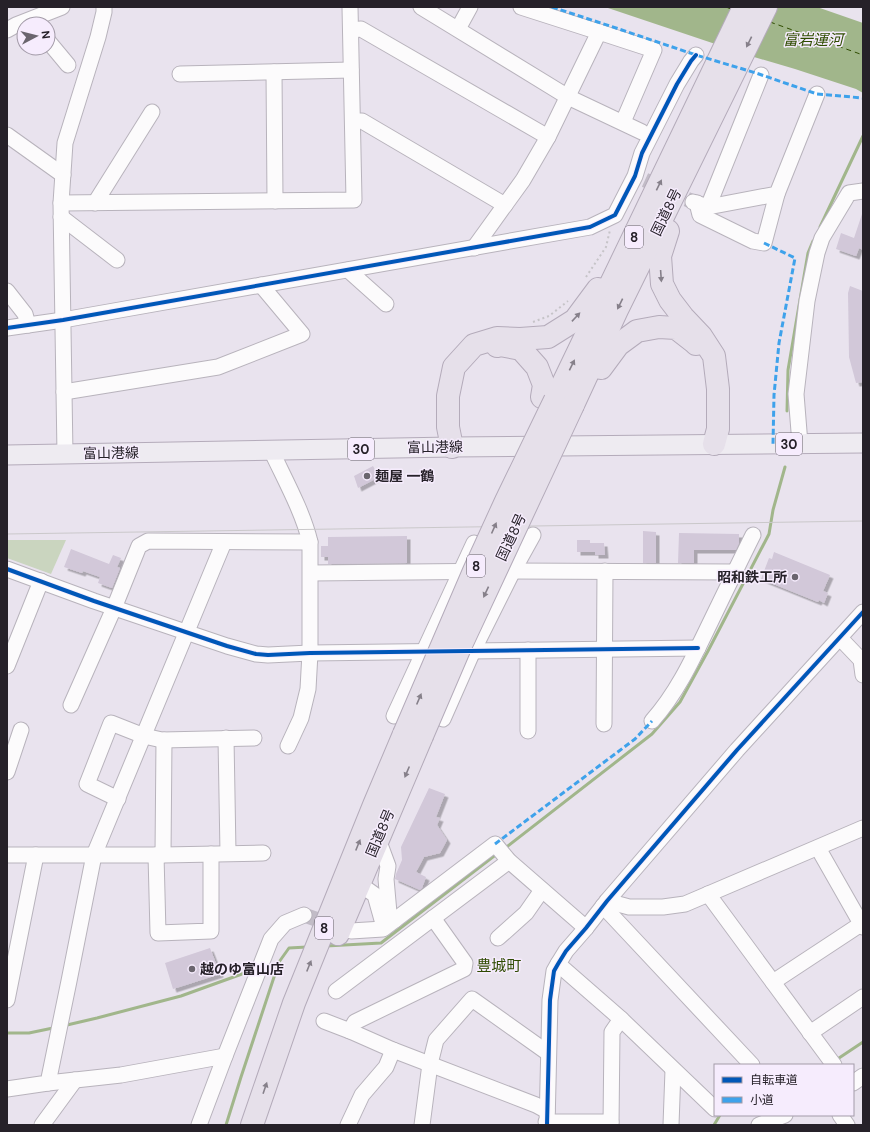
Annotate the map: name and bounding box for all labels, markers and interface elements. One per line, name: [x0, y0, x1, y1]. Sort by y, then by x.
north arrow: [16, 16, 56, 56]
text: N: [38, 30, 53, 40]
water label: 富岩運河: [783, 30, 846, 50]
one-way arrow: [746, 36, 752, 48]
one-way arrow: [656, 179, 662, 190]
street label: 国道8号: [647, 185, 685, 239]
road number: 8: [625, 226, 643, 248]
one-way arrow: [658, 270, 665, 282]
one-way arrow: [617, 298, 624, 310]
one-way arrow: [571, 312, 581, 322]
one-way arrow: [569, 359, 575, 371]
road number: 30: [776, 433, 802, 455]
road number: 30: [348, 438, 374, 460]
street label: 富山港線: [407, 438, 463, 456]
street label: 富山港線: [83, 444, 139, 462]
place label: 麺屋 一鶴: [375, 467, 434, 485]
marker: 麺屋 一鶴: [362, 471, 372, 481]
street label: 国道8号: [492, 510, 530, 564]
one-way arrow: [491, 522, 497, 534]
road number: 8: [467, 555, 485, 577]
place label: 昭和鉄工所: [717, 568, 787, 586]
marker: 昭和鉄工所: [790, 572, 800, 582]
one-way arrow: [482, 587, 488, 599]
one-way arrow: [417, 692, 423, 704]
one-way arrow: [403, 766, 409, 778]
street label: 国道8号: [362, 806, 398, 860]
one-way arrow: [355, 839, 361, 851]
road number: 8: [315, 917, 333, 939]
district label: 豊城町: [476, 956, 522, 976]
one-way arrow: [306, 959, 312, 971]
place label: 越のゆ富山店: [200, 960, 284, 978]
marker: 越のゆ富山店: [187, 964, 197, 974]
legend: [714, 1064, 854, 1116]
text: 自転車道: [750, 1072, 798, 1088]
one-way arrow: [262, 1082, 268, 1094]
text: 小道: [750, 1092, 774, 1108]

